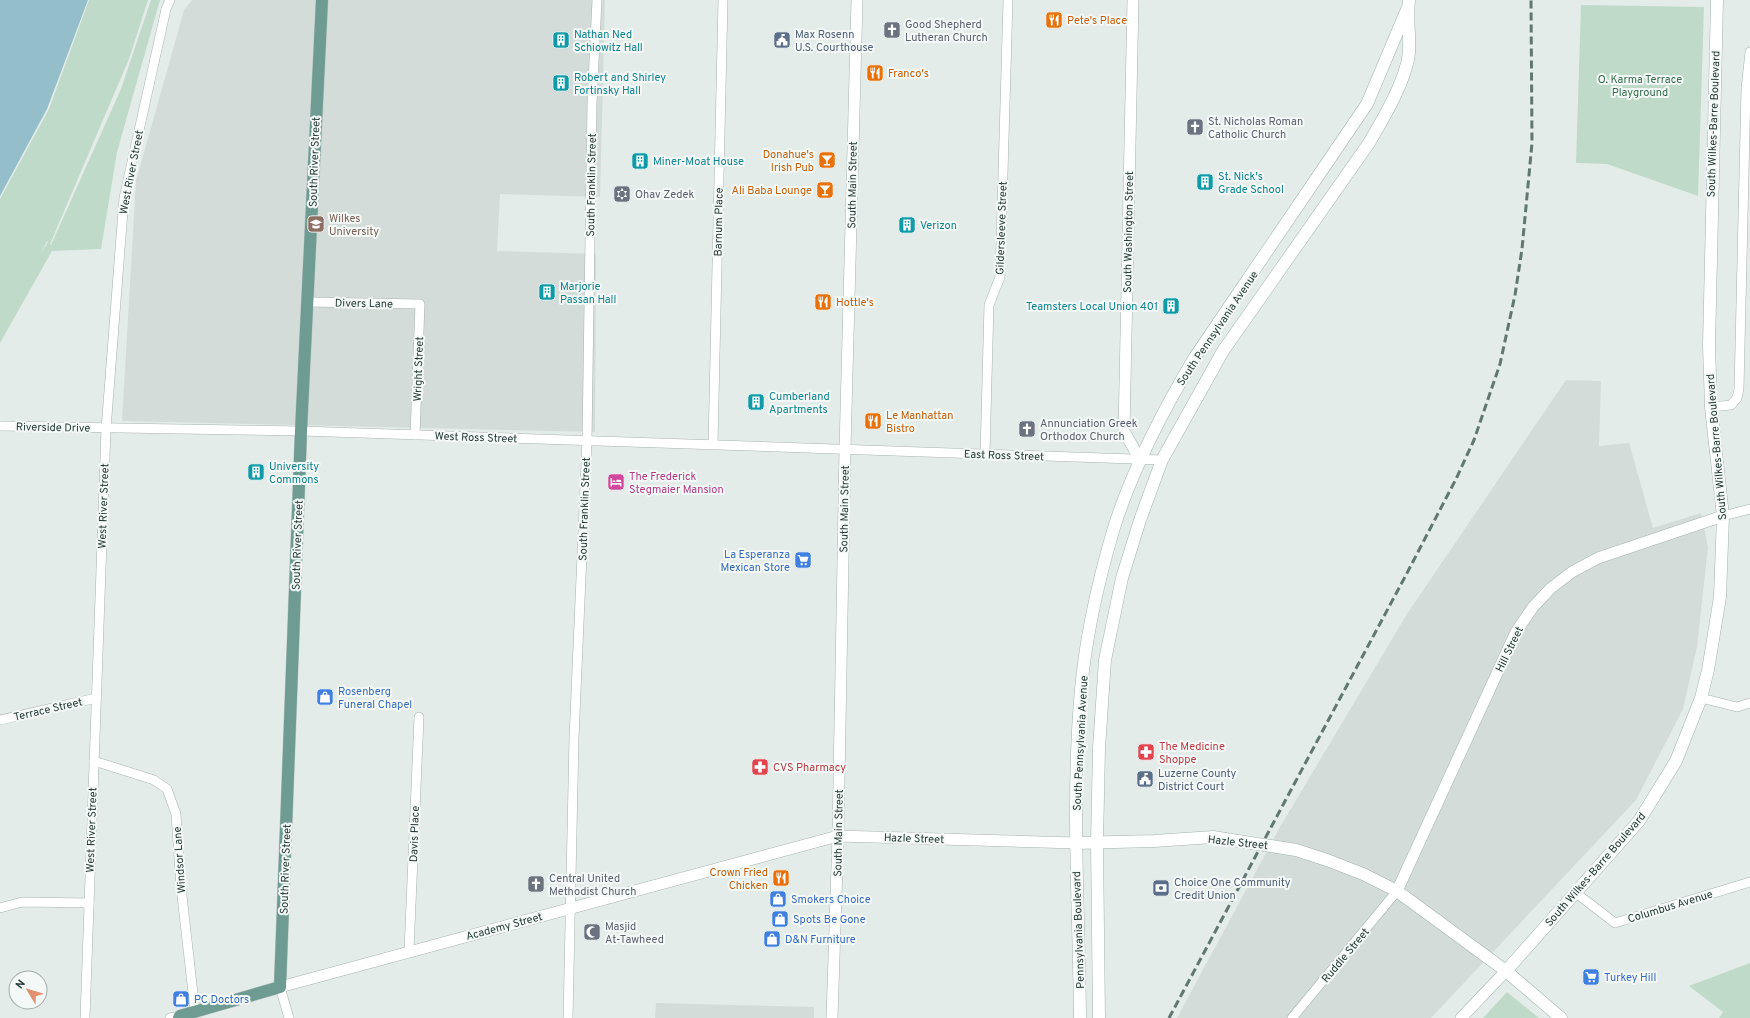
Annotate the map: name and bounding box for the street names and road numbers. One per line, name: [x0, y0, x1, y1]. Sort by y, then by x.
street label: South Wilkes-Barre Boulevard: [1704, 51, 1724, 198]
street label: South River Street: [306, 117, 324, 207]
street label: West River Street: [117, 129, 147, 215]
street label: South Franklin Street: [584, 133, 600, 237]
street label: South Main Street: [845, 141, 861, 229]
street label: South Washington Street: [1121, 171, 1137, 293]
street label: Gildersleeve Street: [993, 181, 1011, 275]
street label: Barnum Place: [711, 187, 727, 257]
street label: South Pennsylvania Avenue: [1174, 268, 1262, 389]
street label: Divers Lane: [335, 296, 393, 312]
street label: Wright Street: [411, 336, 427, 402]
street label: South Wilkes-Barre Boulevard: [1704, 373, 1730, 521]
street label: Riverside Drive: [16, 420, 90, 436]
street label: West Ross Street: [434, 430, 518, 446]
street label: East Ross Street: [964, 448, 1044, 464]
street label: South Franklin Street: [576, 457, 594, 561]
street label: West River Street: [96, 463, 112, 549]
street label: South Main Street: [837, 465, 853, 553]
street label: South River Street: [289, 500, 307, 590]
street label: Hill Street: [1493, 624, 1527, 675]
street label: South Pennsylvania Avenue: [1070, 675, 1092, 811]
street label: Terrace Street: [13, 695, 84, 725]
street label: West River Street: [84, 787, 100, 873]
street label: South Main Street: [831, 789, 847, 877]
street label: Davis Place: [407, 805, 423, 863]
street label: South Wilkes-Barre Boulevard: [1542, 810, 1649, 930]
street label: South River Street: [277, 824, 295, 914]
street label: Windsor Lane: [171, 826, 189, 894]
street label: Hazle Street: [884, 831, 944, 847]
street label: Hazle Street: [1207, 833, 1269, 853]
street label: Pennsylvania Boulevard: [1070, 871, 1088, 989]
street label: Columbus Avenue: [1626, 887, 1715, 927]
street label: Academy Street: [464, 910, 544, 944]
street label: Ruddle Street: [1319, 925, 1373, 986]

